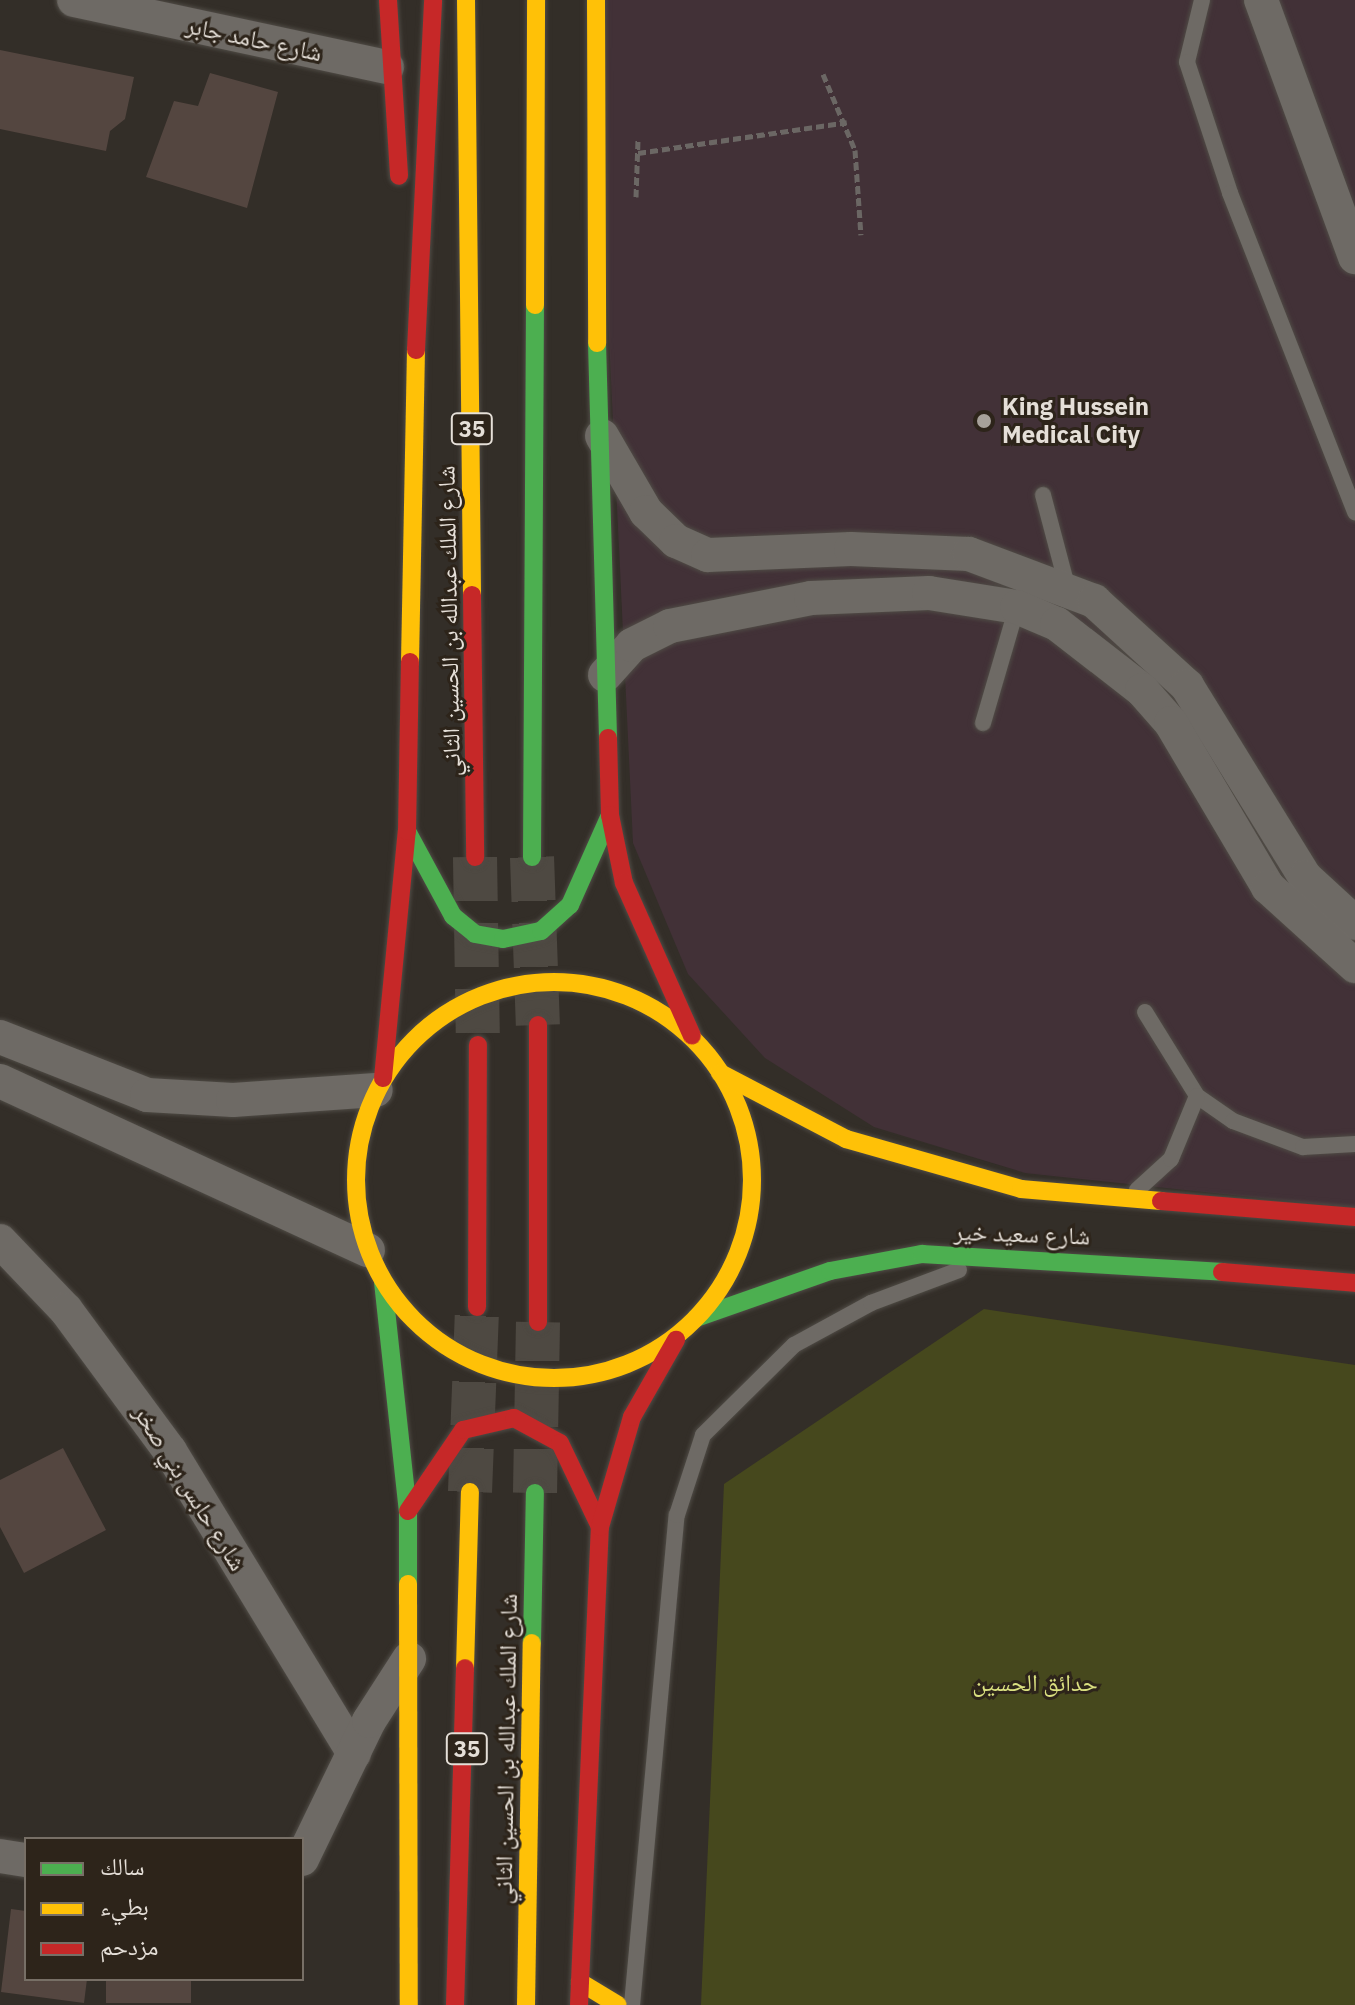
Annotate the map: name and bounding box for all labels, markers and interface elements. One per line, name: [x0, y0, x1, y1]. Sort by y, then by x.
street label: شارع حامد جابر: [183, 11, 325, 67]
place label: King Hussein Medical City: [1002, 393, 1149, 449]
marker: King Hussein Medical City: [973, 410, 995, 432]
road number: 35: [450, 411, 494, 447]
street label: شارع الملك عبدالله بن الحسين الثاني: [432, 465, 466, 777]
street label: شارع سعيد خير: [953, 1217, 1091, 1251]
street label: شارع حابس بني صخر: [128, 1400, 252, 1576]
street label: شارع الملك عبدالله بن الحسين الثاني: [489, 1593, 523, 1905]
park label: حدائق الحسين: [972, 1669, 1098, 1697]
road number: 35: [445, 1731, 489, 1767]
legend: [24, 1837, 304, 1981]
text: سالك: [100, 1850, 145, 1882]
text: بطيء: [100, 1890, 149, 1922]
text: مزدحم: [100, 1930, 159, 1962]

